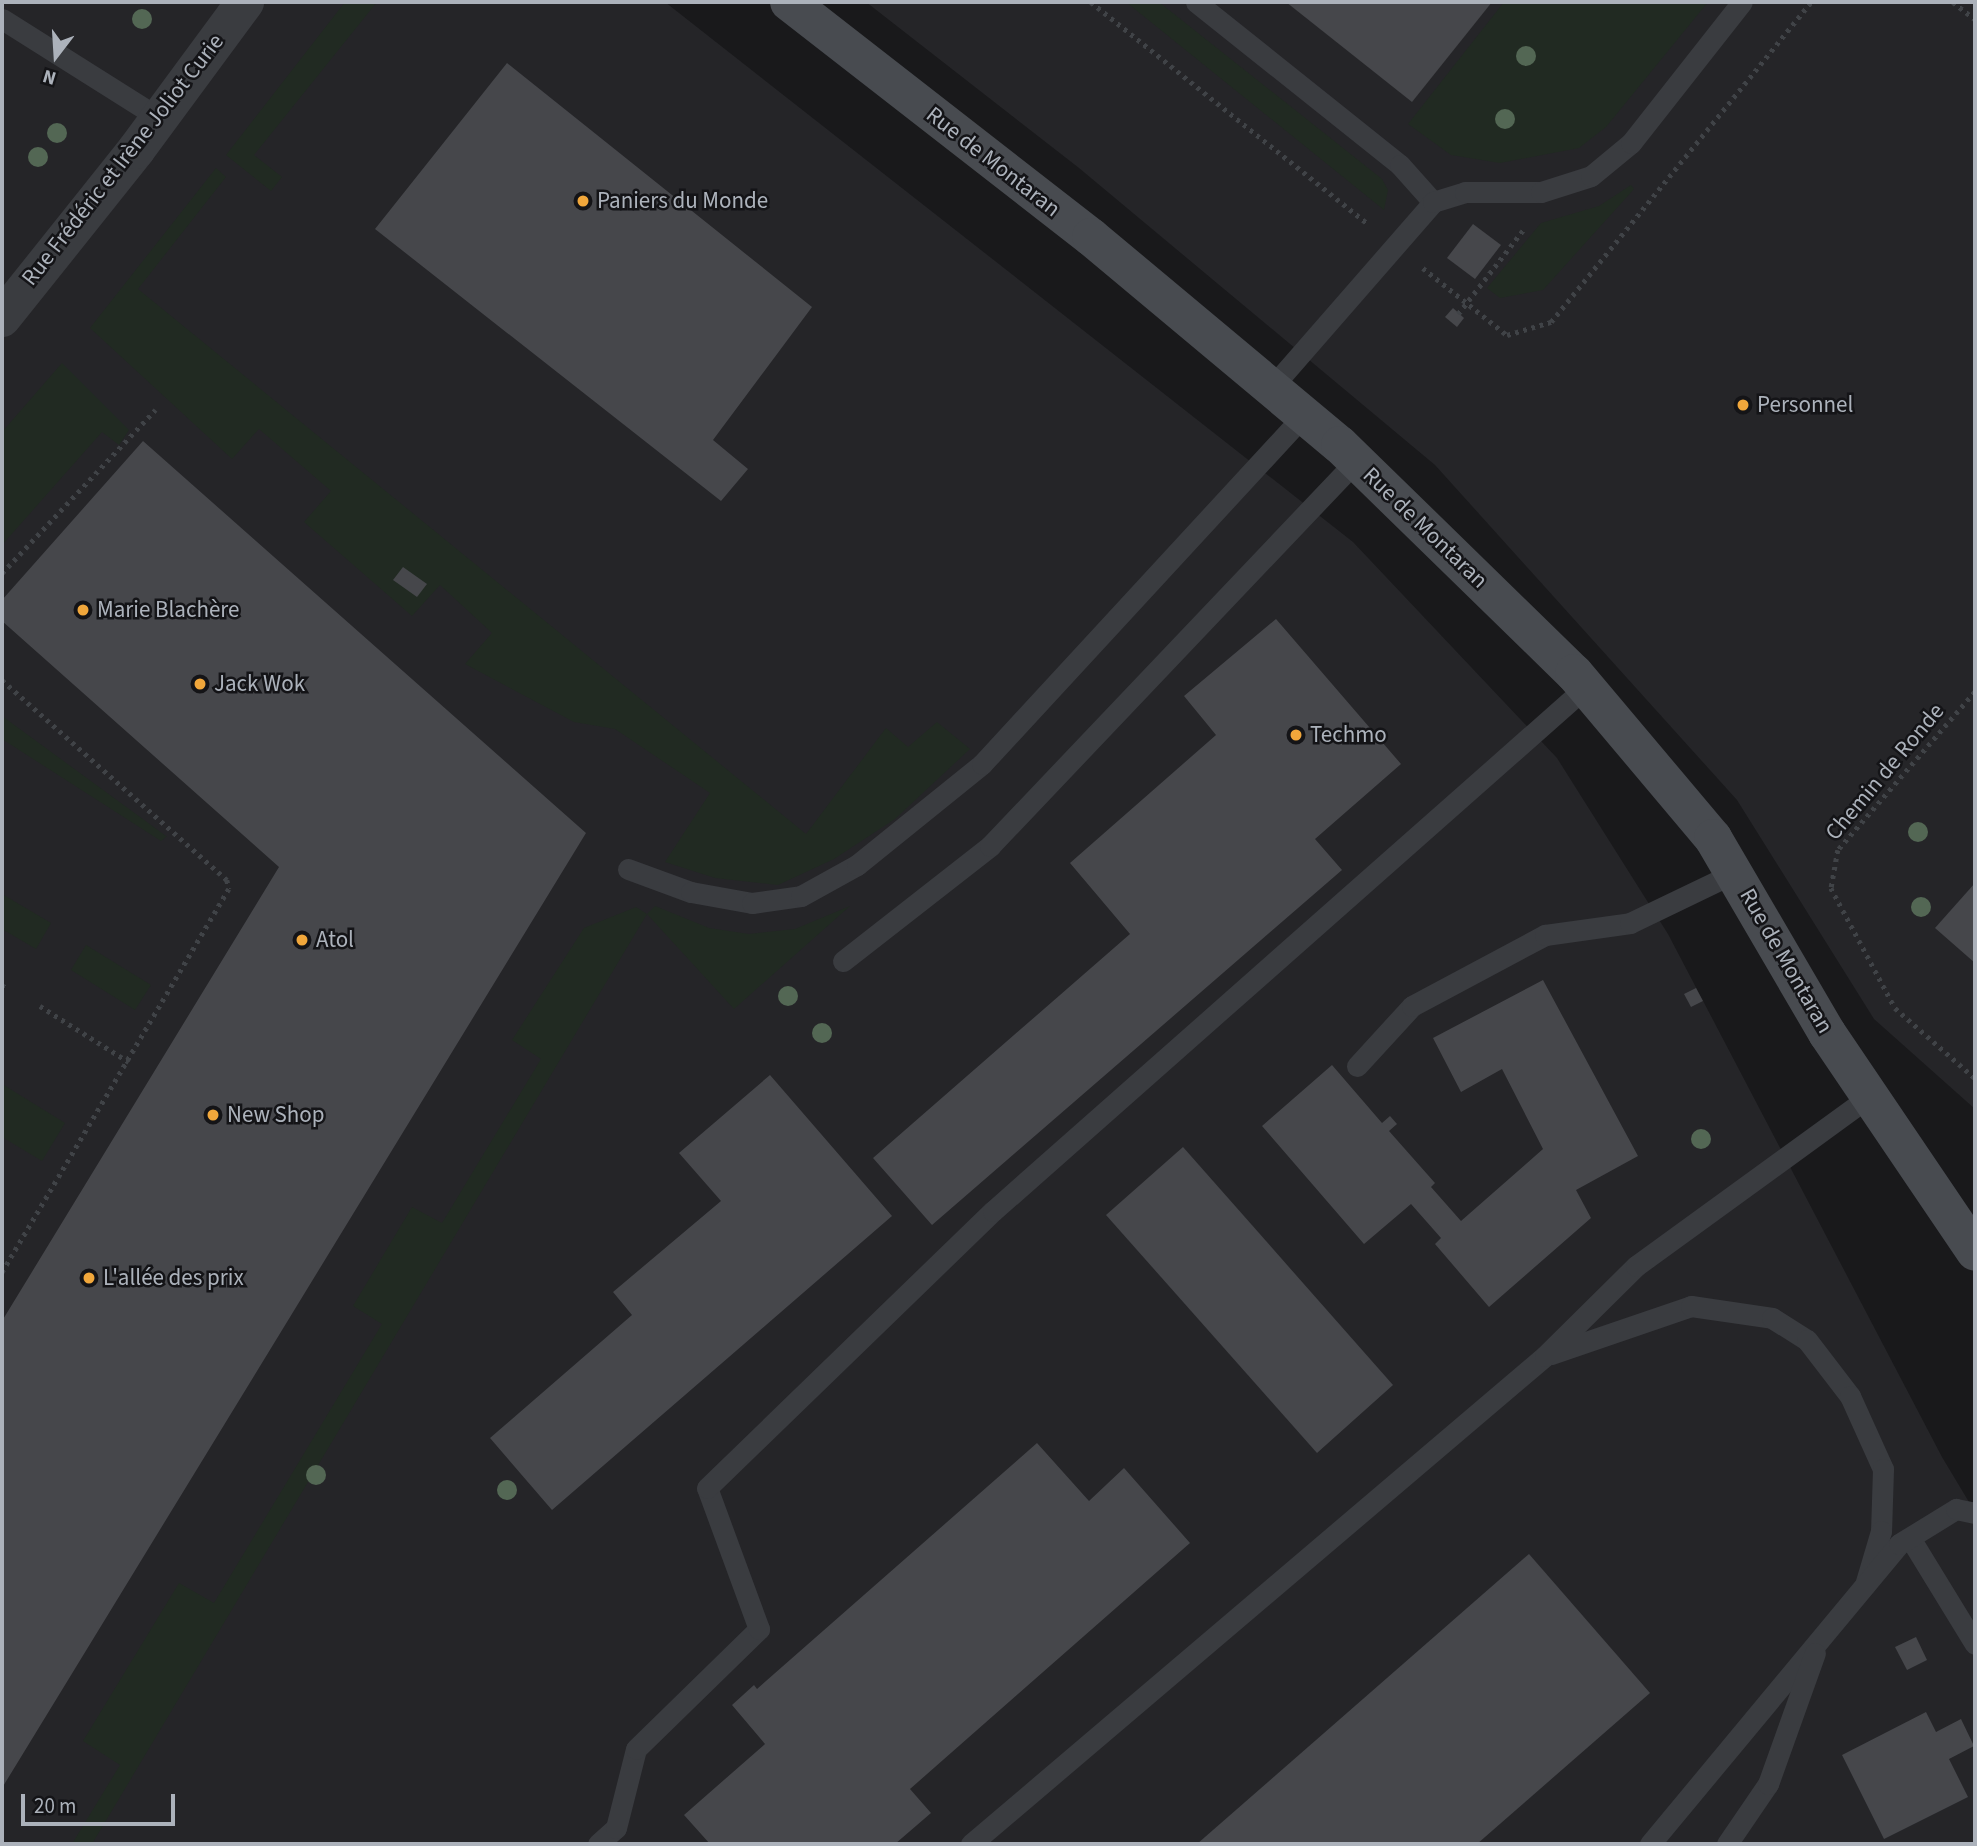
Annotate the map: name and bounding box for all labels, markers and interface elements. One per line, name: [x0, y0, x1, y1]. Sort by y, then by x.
north arrow: [21, 21, 91, 91]
street label: Rue Frédéric et Irène Joliot Curie: [16, 29, 230, 291]
text: N: [40, 62, 60, 91]
street label: Rue de Montaran: [920, 101, 1066, 223]
place label: Paniers du Monde: [597, 187, 768, 215]
marker: Paniers du Monde: [575, 193, 591, 209]
place label: Personnel: [1757, 391, 1853, 419]
marker: Personnel: [1735, 397, 1751, 413]
street label: Rue de Montaran: [1357, 462, 1493, 594]
place label: Marie Blachère: [97, 596, 240, 624]
marker: Marie Blachère: [75, 602, 91, 618]
place label: Jack Wok: [214, 670, 305, 698]
marker: Jack Wok: [192, 676, 208, 692]
street label: Chemin de Ronde: [1820, 698, 1950, 846]
place label: Techmo: [1310, 721, 1387, 749]
marker: Techmo: [1288, 727, 1304, 743]
street label: Rue de Montaran: [1733, 884, 1839, 1038]
place label: Atol: [316, 926, 354, 954]
marker: Atol: [294, 932, 310, 948]
place label: New Shop: [227, 1101, 325, 1129]
marker: New Shop: [205, 1107, 221, 1123]
place label: L'allée des prix: [103, 1264, 244, 1292]
marker: L'allée des prix: [81, 1270, 97, 1286]
scale bar: [24, 1780, 178, 1824]
text: 20 m: [34, 1791, 76, 1821]

